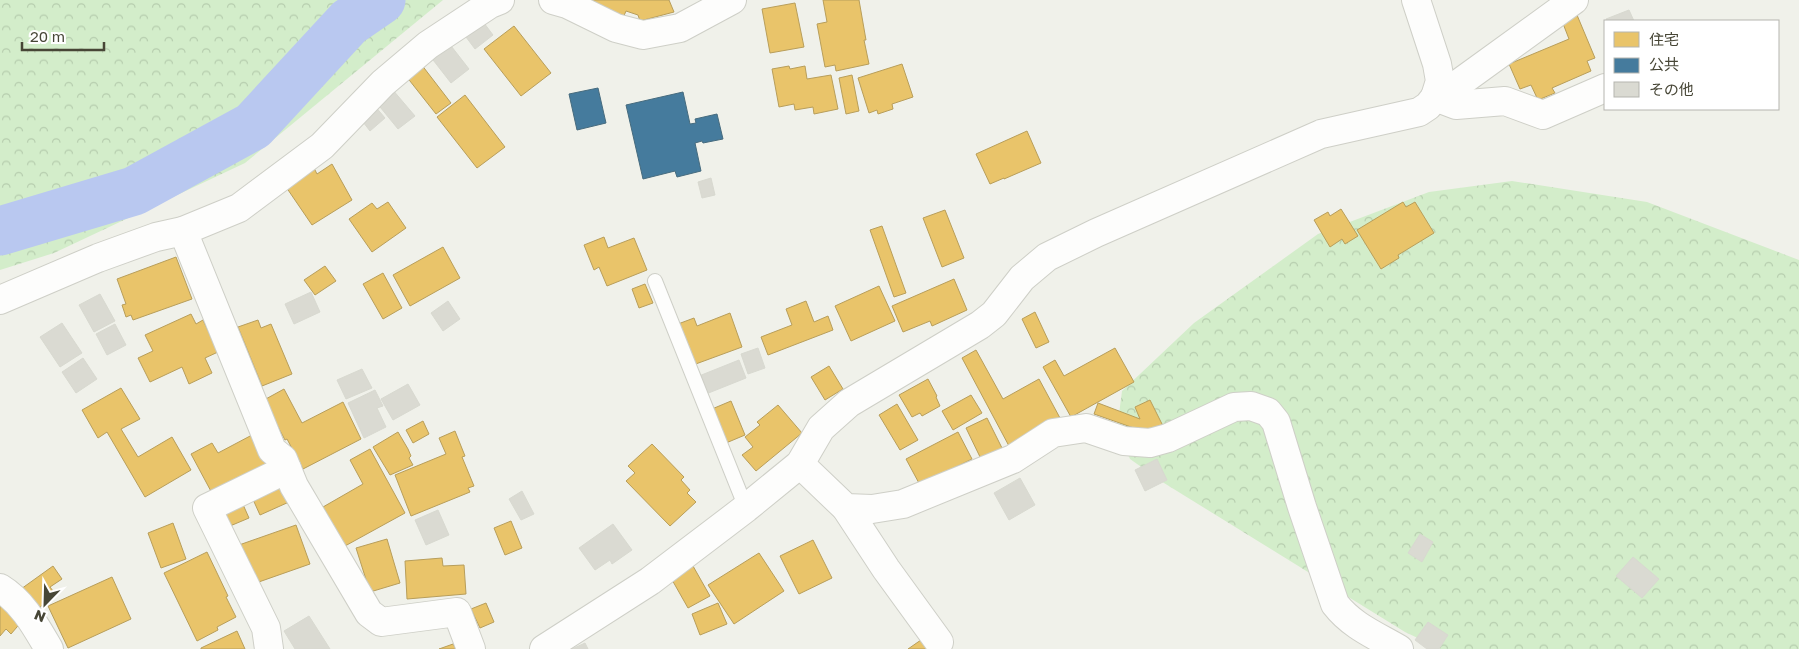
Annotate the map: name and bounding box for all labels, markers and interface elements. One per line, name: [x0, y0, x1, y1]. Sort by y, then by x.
scale bar: [22, 20, 105, 52]
legend: [1604, 20, 1779, 110]
text: 20 m: [30, 27, 65, 45]
text: 住宅: [1649, 30, 1679, 48]
text: 公共: [1649, 55, 1679, 73]
text: その他: [1649, 80, 1694, 98]
north arrow: [20, 579, 70, 629]
text: N: [32, 607, 48, 626]

